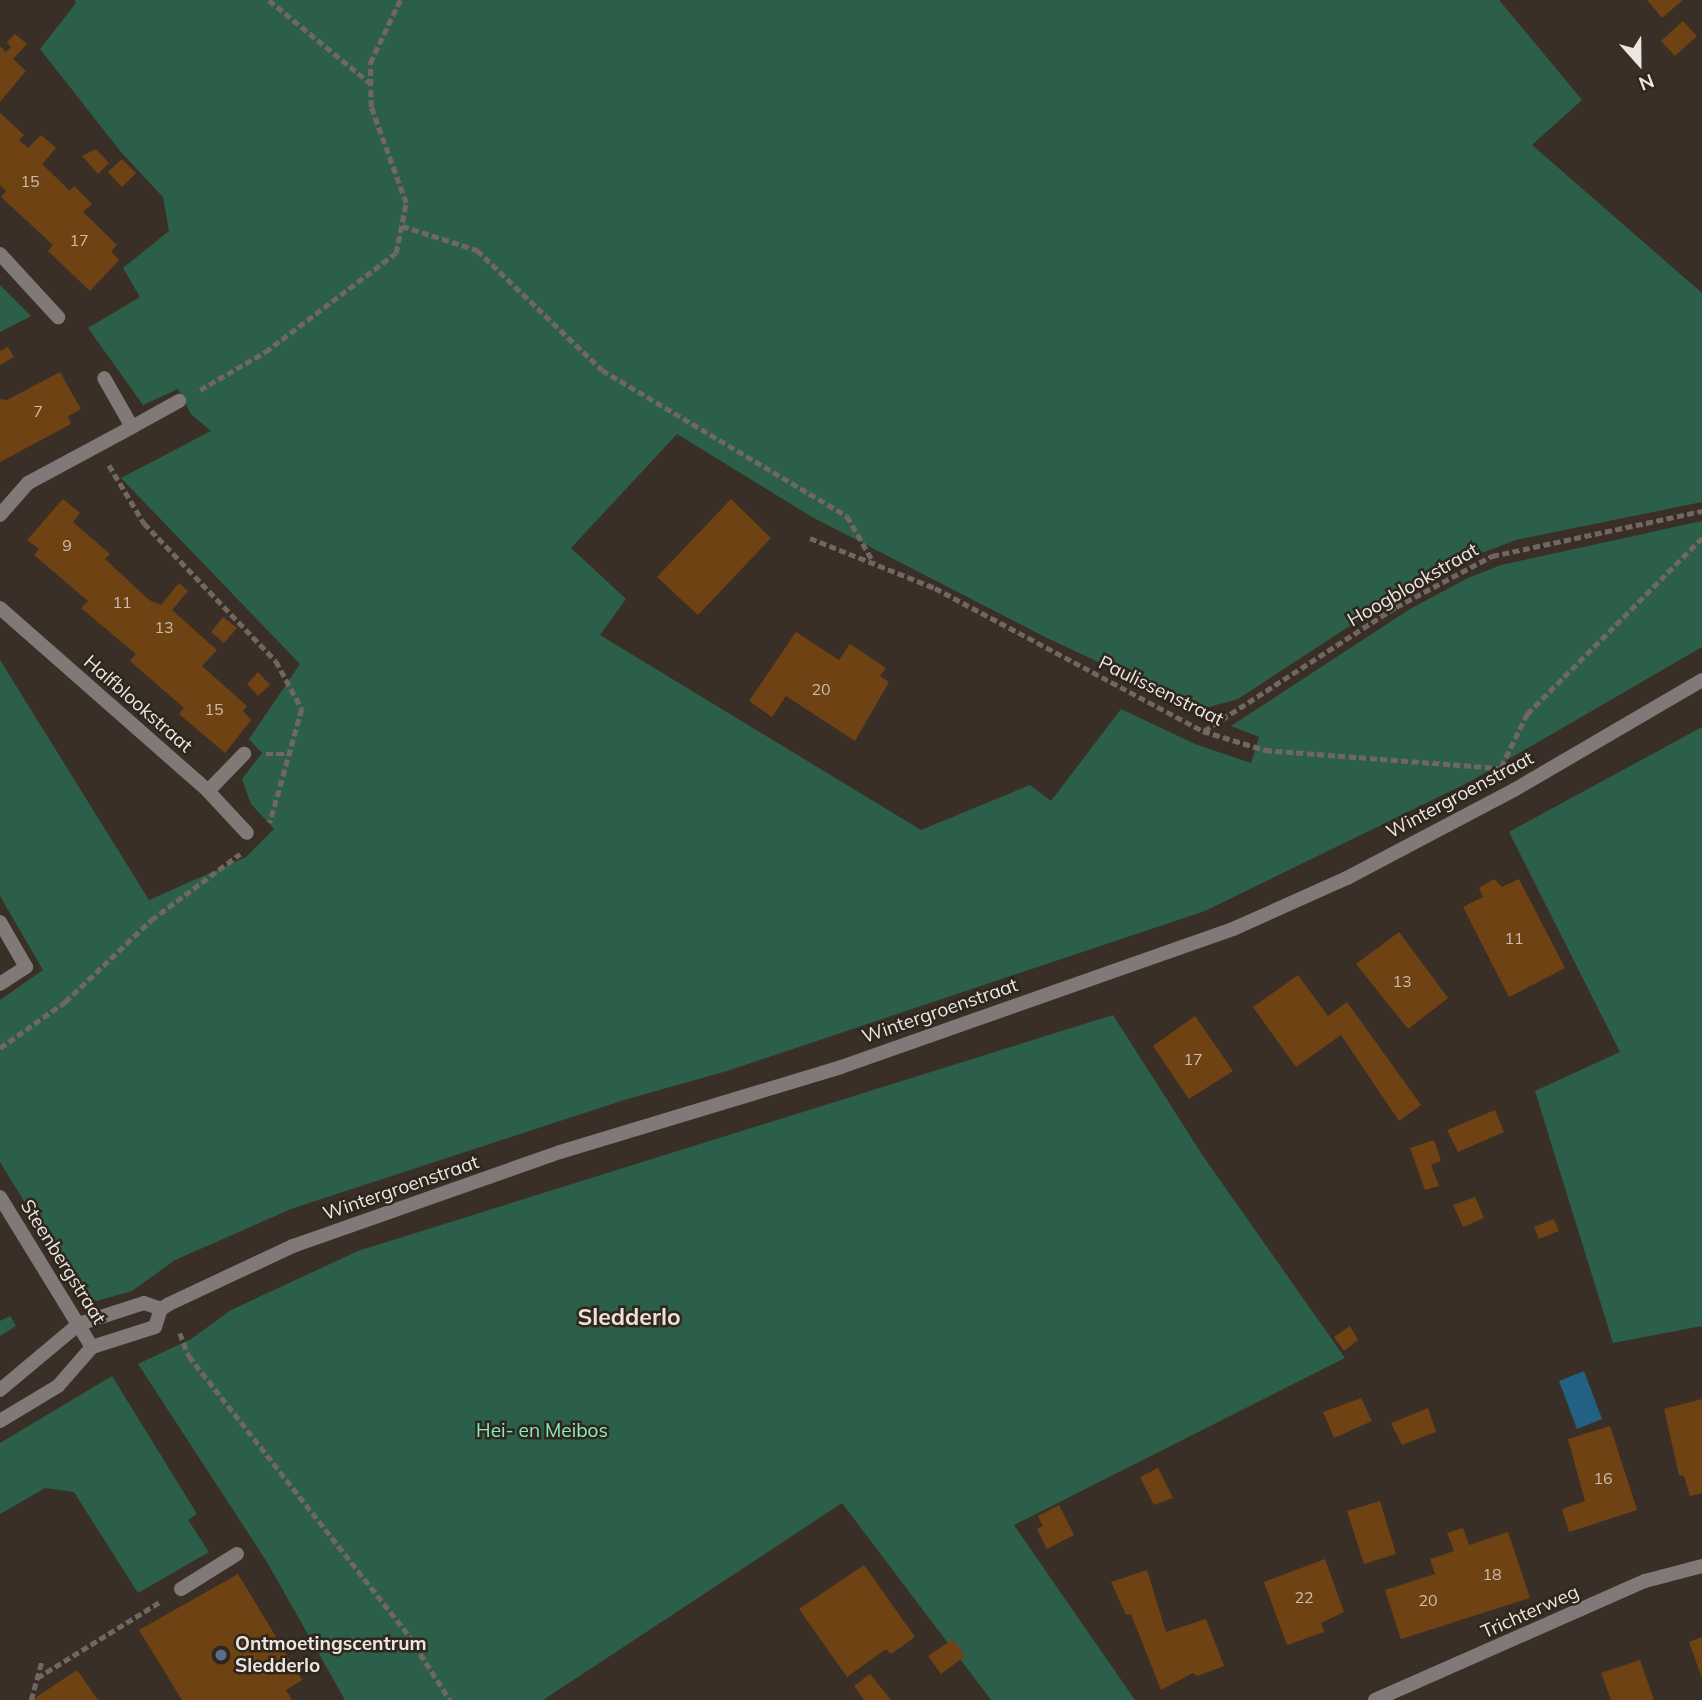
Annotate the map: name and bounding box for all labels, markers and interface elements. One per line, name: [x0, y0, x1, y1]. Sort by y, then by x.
north arrow: [1604, 28, 1674, 98]
text: N: [1636, 69, 1658, 96]
house number: 15: [20, 171, 40, 191]
house number: 17: [69, 230, 89, 250]
house number: 7: [33, 401, 43, 421]
house number: 9: [62, 535, 72, 555]
street label: Hoogblookstraat: [1344, 538, 1482, 632]
house number: 11: [112, 592, 132, 612]
house number: 13: [154, 617, 174, 637]
street label: Halfblookstraat: [79, 651, 197, 757]
street label: Paulissenstraat: [1095, 651, 1227, 731]
house number: 20: [811, 679, 831, 699]
house number: 15: [204, 699, 224, 719]
street label: Wintergroenstraat: [1383, 747, 1537, 843]
house number: 11: [1504, 928, 1524, 948]
house number: 13: [1392, 971, 1412, 991]
street label: Wintergroenstraat: [859, 974, 1021, 1048]
house number: 17: [1183, 1049, 1203, 1069]
street label: Wintergroenstraat: [320, 1151, 482, 1225]
street label: Steenbergstraat: [16, 1196, 110, 1328]
district label: Sledderlo: [577, 1303, 681, 1331]
park label: Hei- en Meibos: [476, 1420, 608, 1442]
house number: 16: [1593, 1468, 1613, 1488]
house number: 18: [1482, 1564, 1502, 1584]
street label: Trichterweg: [1478, 1580, 1582, 1644]
house number: 22: [1294, 1587, 1314, 1607]
house number: 20: [1418, 1590, 1438, 1610]
place label: Ontmoetingscentrum Sledderlo: [235, 1633, 427, 1677]
marker: Ontmoetingscentrum Sledderlo: [213, 1647, 229, 1663]

